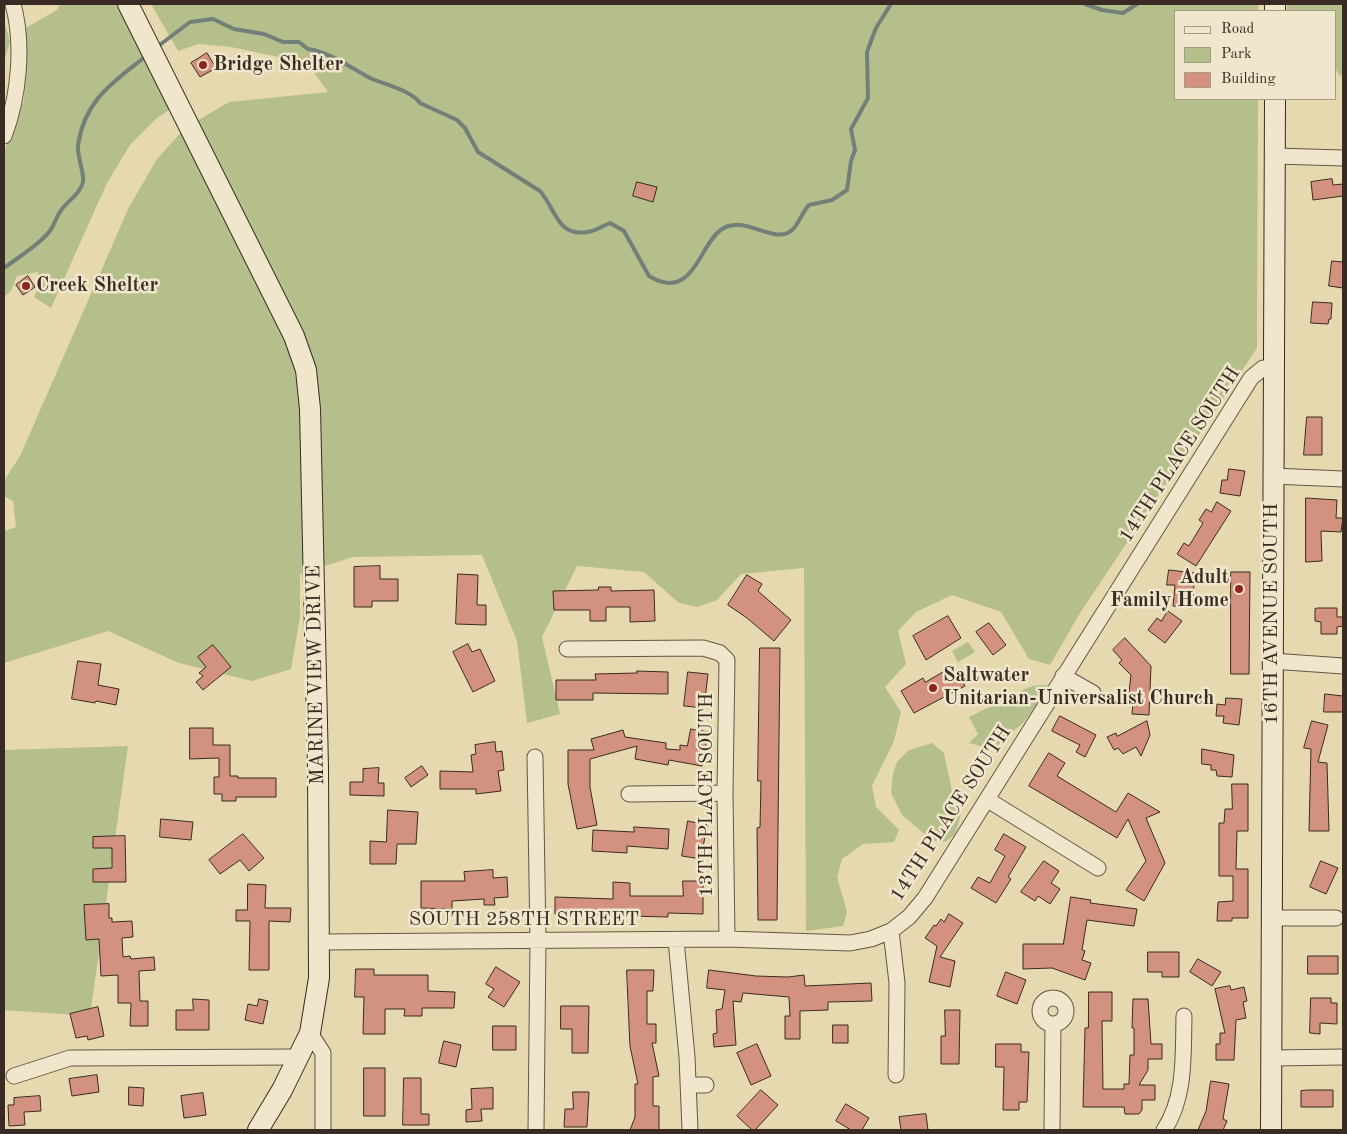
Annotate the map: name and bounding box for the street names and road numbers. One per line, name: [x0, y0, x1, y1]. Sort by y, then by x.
street label: 14TH PLACE SOUTH: [1114, 363, 1246, 547]
street label: 16TH AVENUE SOUTH: [1260, 503, 1284, 725]
street label: MARINE VIEW DRIVE: [302, 565, 330, 785]
street label: 13TH PLACE SOUTH: [695, 693, 719, 897]
street label: 14TH PLACE SOUTH: [885, 722, 1017, 906]
street label: SOUTH 258TH STREET: [409, 908, 639, 932]

